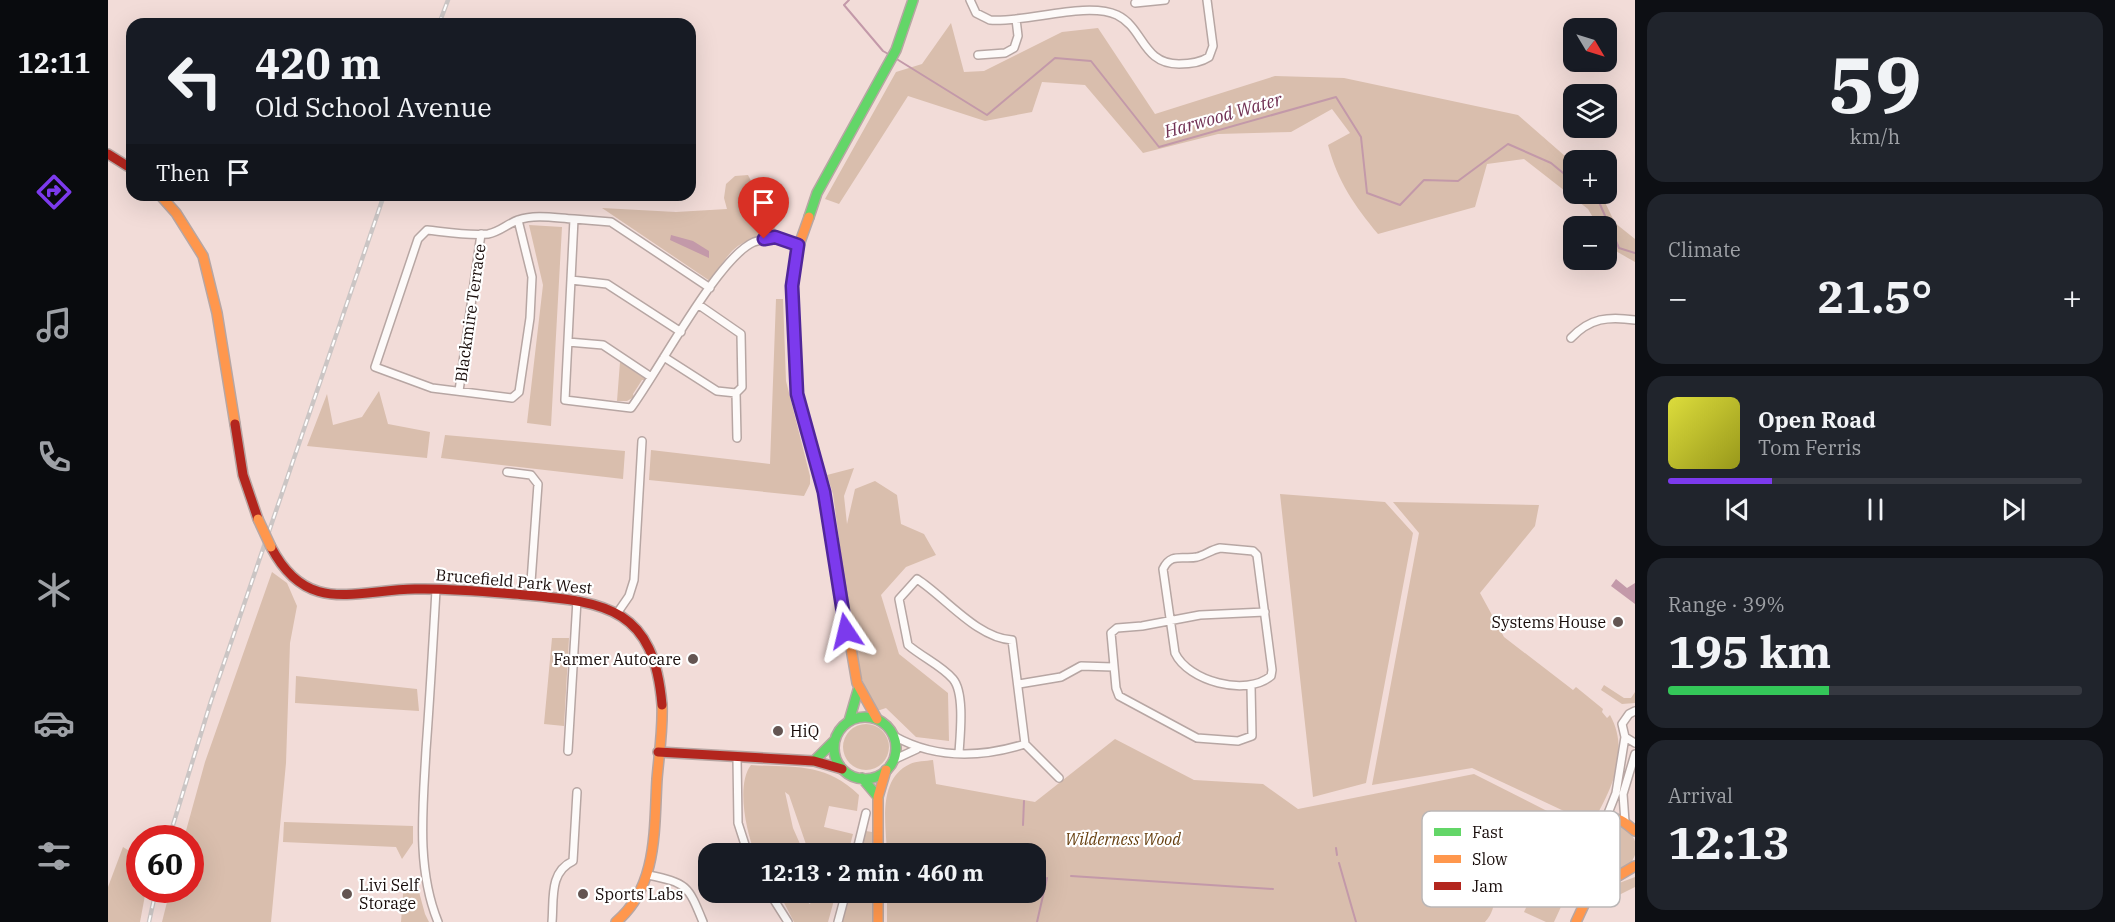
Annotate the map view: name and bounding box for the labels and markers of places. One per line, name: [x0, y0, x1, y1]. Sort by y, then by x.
pin: [738, 177, 789, 239]
place label: Systems House: [1492, 612, 1606, 632]
marker: Systems House: [1611, 615, 1625, 629]
place label: Farmer Autocare: [553, 649, 681, 669]
marker: Farmer Autocare: [686, 652, 700, 666]
place label: HiQ: [790, 721, 819, 741]
marker: HiQ: [771, 724, 785, 738]
place label: Livi Self Storage: [359, 875, 421, 913]
place label: Sports Labs: [595, 884, 683, 904]
marker: Livi Self Storage: [340, 887, 354, 901]
marker: Sports Labs: [576, 887, 590, 901]

